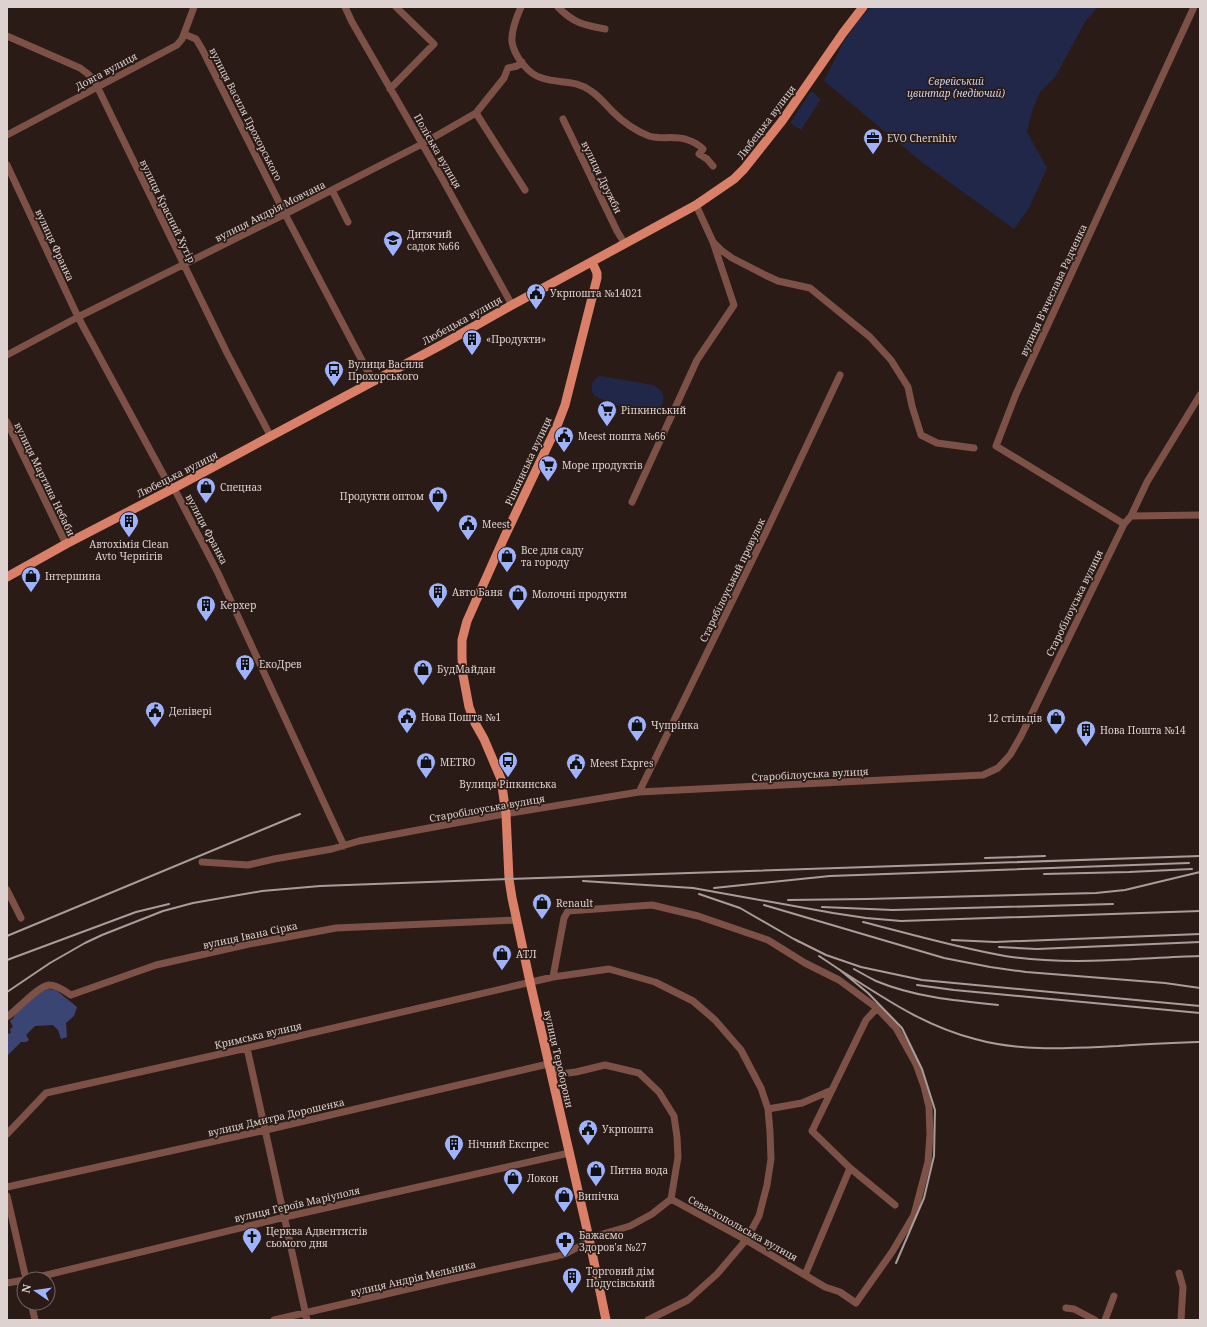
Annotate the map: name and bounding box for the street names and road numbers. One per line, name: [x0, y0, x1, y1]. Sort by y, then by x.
street label: вулиця Василя Прохорського: [206, 45, 286, 183]
street label: Довга вулиця: [73, 49, 140, 93]
street label: Любецька вулиця: [734, 82, 799, 162]
street label: Поліська вулиця: [411, 111, 465, 191]
street label: вулиця Дружби: [578, 138, 626, 216]
street label: вулиця Красний Хутір: [137, 157, 199, 265]
street label: вулиця Андрія Мовчана: [212, 177, 328, 245]
street label: вулиця Франка: [32, 207, 78, 284]
street label: вулиця Вʼячеслава Радченка: [1016, 222, 1090, 358]
street label: Любецька вулиця: [420, 292, 505, 348]
street label: Ріпкинська вулиця: [501, 414, 555, 508]
street label: вулиця Мартина Небаби: [11, 420, 79, 539]
street label: Любецька вулиця: [134, 447, 220, 501]
street label: вулиця Франка: [183, 491, 232, 567]
street label: Старобілоуський провулок: [696, 516, 768, 644]
street label: Старобілоуська вулиця: [1042, 547, 1106, 659]
street label: Старобілоуська вулиця: [751, 764, 869, 784]
street label: Старобілоуська вулиця: [428, 791, 546, 825]
street label: вулиця Івана Сірка: [201, 918, 299, 952]
street label: вулиця Тероборони: [541, 1009, 577, 1109]
street label: Кримська вулиця: [213, 1018, 303, 1052]
street label: вулиця Дмитра Дорошенка: [206, 1094, 346, 1140]
street label: вулиця Героїв Маріуполя: [233, 1183, 362, 1225]
street label: Севастопольська вулиця: [686, 1192, 801, 1264]
street label: вулиця Андрія Мельника: [349, 1257, 477, 1299]

